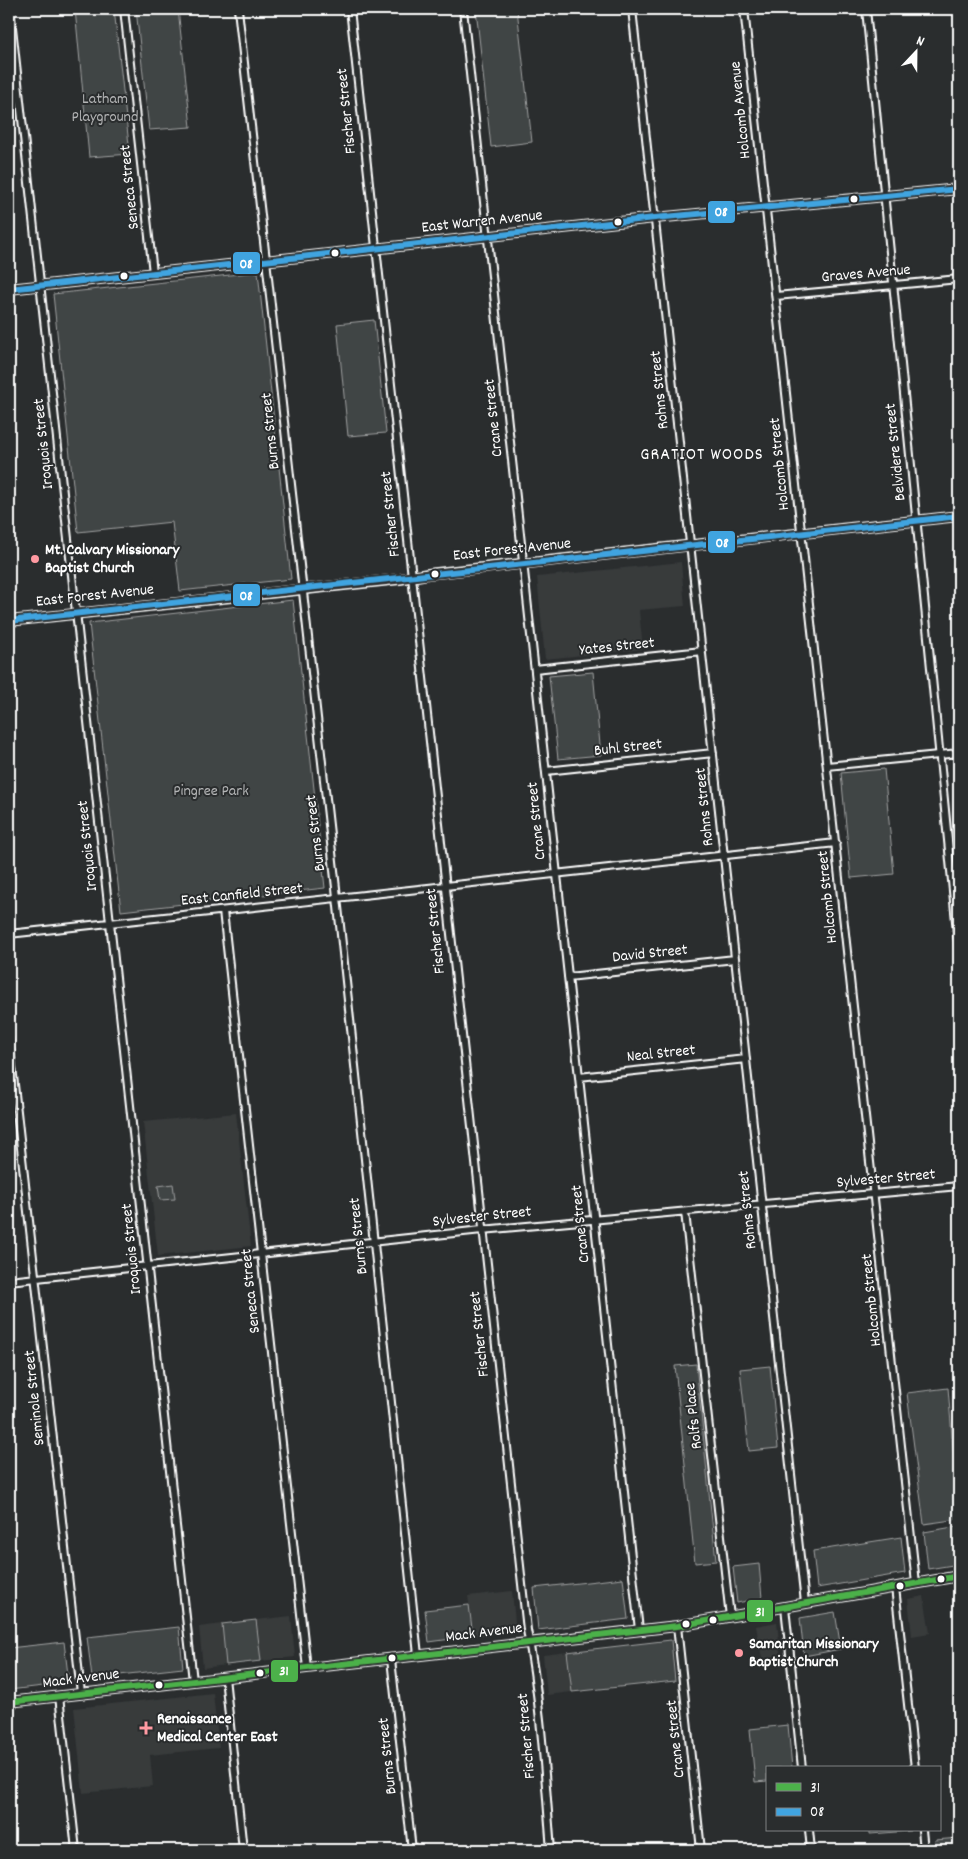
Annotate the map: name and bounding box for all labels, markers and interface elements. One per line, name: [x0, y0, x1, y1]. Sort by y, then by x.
north arrow: [890, 28, 940, 78]
text: N: [913, 31, 927, 52]
street label: Holcomb Avenue: [724, 60, 758, 160]
street label: Fischer Street: [331, 67, 363, 155]
park label: Latham Playground: [72, 88, 138, 129]
street label: Seneca Street: [114, 143, 146, 230]
unlabelled marker: [849, 194, 859, 204]
line badge: 08: [707, 200, 736, 224]
text: 08: [714, 203, 728, 223]
street label: East Warren Avenue: [420, 204, 544, 240]
unlabelled marker: [613, 217, 623, 227]
unlabelled marker: [330, 248, 340, 258]
line badge: 08: [232, 251, 261, 275]
text: 08: [239, 255, 253, 275]
street label: Graves Avenue: [820, 259, 912, 289]
unlabelled marker: [119, 271, 129, 281]
street label: Rohns Street: [644, 349, 676, 430]
street label: Crane Street: [478, 378, 510, 458]
street label: Burns Street: [256, 391, 286, 471]
street label: Iroquois Street: [28, 397, 60, 491]
street label: Belvidere Street: [879, 402, 913, 502]
street label: Holcomb Street: [764, 416, 796, 512]
district label: GRATIOT WOODS: [640, 443, 764, 468]
street label: Fischer Street: [375, 470, 407, 558]
line badge: 08: [707, 530, 736, 554]
street label: East Forest Avenue: [452, 532, 572, 568]
text: 08: [715, 534, 729, 554]
place label: Mt. Calvary Missionary Baptist Church: [45, 539, 181, 580]
marker: Mt. Calvary Missionary Baptist Church: [29, 553, 41, 565]
unlabelled marker: [430, 569, 440, 579]
street label: East Forest Avenue: [35, 578, 155, 614]
line badge: 08: [232, 583, 261, 607]
text: 08: [239, 587, 253, 607]
street label: Yates Street: [578, 632, 656, 662]
street label: Buhl Street: [593, 733, 663, 763]
street label: Rohns Street: [689, 766, 721, 847]
park label: Pingree Park: [173, 780, 249, 803]
street label: Crane Street: [521, 781, 553, 861]
street label: Burns Street: [300, 793, 332, 873]
street label: Iroquois Street: [72, 799, 104, 893]
street label: Holcomb Street: [812, 849, 844, 945]
street label: East Canfield Street: [180, 877, 304, 913]
street label: Fischer Street: [420, 887, 452, 975]
street label: David Street: [611, 939, 689, 969]
street label: Neal Street: [626, 1039, 697, 1069]
street label: Sylvester Street: [836, 1163, 937, 1195]
street label: Rohns Street: [732, 1169, 764, 1250]
street label: Crane Street: [565, 1184, 597, 1264]
street label: Burns Street: [344, 1196, 374, 1276]
street label: Sylvester Street: [431, 1200, 533, 1234]
street label: Iroquois Street: [116, 1202, 148, 1296]
street label: Seneca Street: [235, 1247, 267, 1334]
street label: Holcomb Street: [856, 1252, 888, 1348]
street label: Fischer Street: [464, 1290, 496, 1378]
street label: Seminole Street: [19, 1349, 51, 1447]
street label: Rolfs Place: [679, 1382, 709, 1450]
unlabelled marker: [936, 1574, 946, 1584]
unlabelled marker: [895, 1581, 905, 1591]
line badge: 31: [746, 1599, 774, 1623]
text: 31: [755, 1603, 765, 1623]
unlabelled marker: [708, 1615, 718, 1625]
street label: Mack Avenue: [444, 1617, 524, 1649]
unlabelled marker: [681, 1619, 691, 1629]
place label: Samaritan Missionary Baptist Church: [749, 1633, 880, 1674]
marker: Samaritan Missionary Baptist Church: [733, 1647, 745, 1659]
unlabelled marker: [387, 1653, 397, 1663]
line badge: 31: [270, 1659, 299, 1683]
text: 31: [279, 1662, 289, 1682]
street label: Mack Avenue: [41, 1663, 121, 1695]
unlabelled marker: [255, 1668, 265, 1678]
unlabelled marker: [154, 1680, 164, 1690]
street label: Fischer Street: [512, 1692, 542, 1780]
street label: Crane Street: [660, 1699, 692, 1779]
place label: Renaissance Medical Center East: [157, 1708, 278, 1749]
street label: Burns Street: [373, 1716, 403, 1796]
marker: Renaissance Medical Center East: [139, 1721, 153, 1735]
legend: [766, 1766, 940, 1832]
text: 31: [810, 1778, 820, 1800]
text: 08: [810, 1802, 824, 1824]

